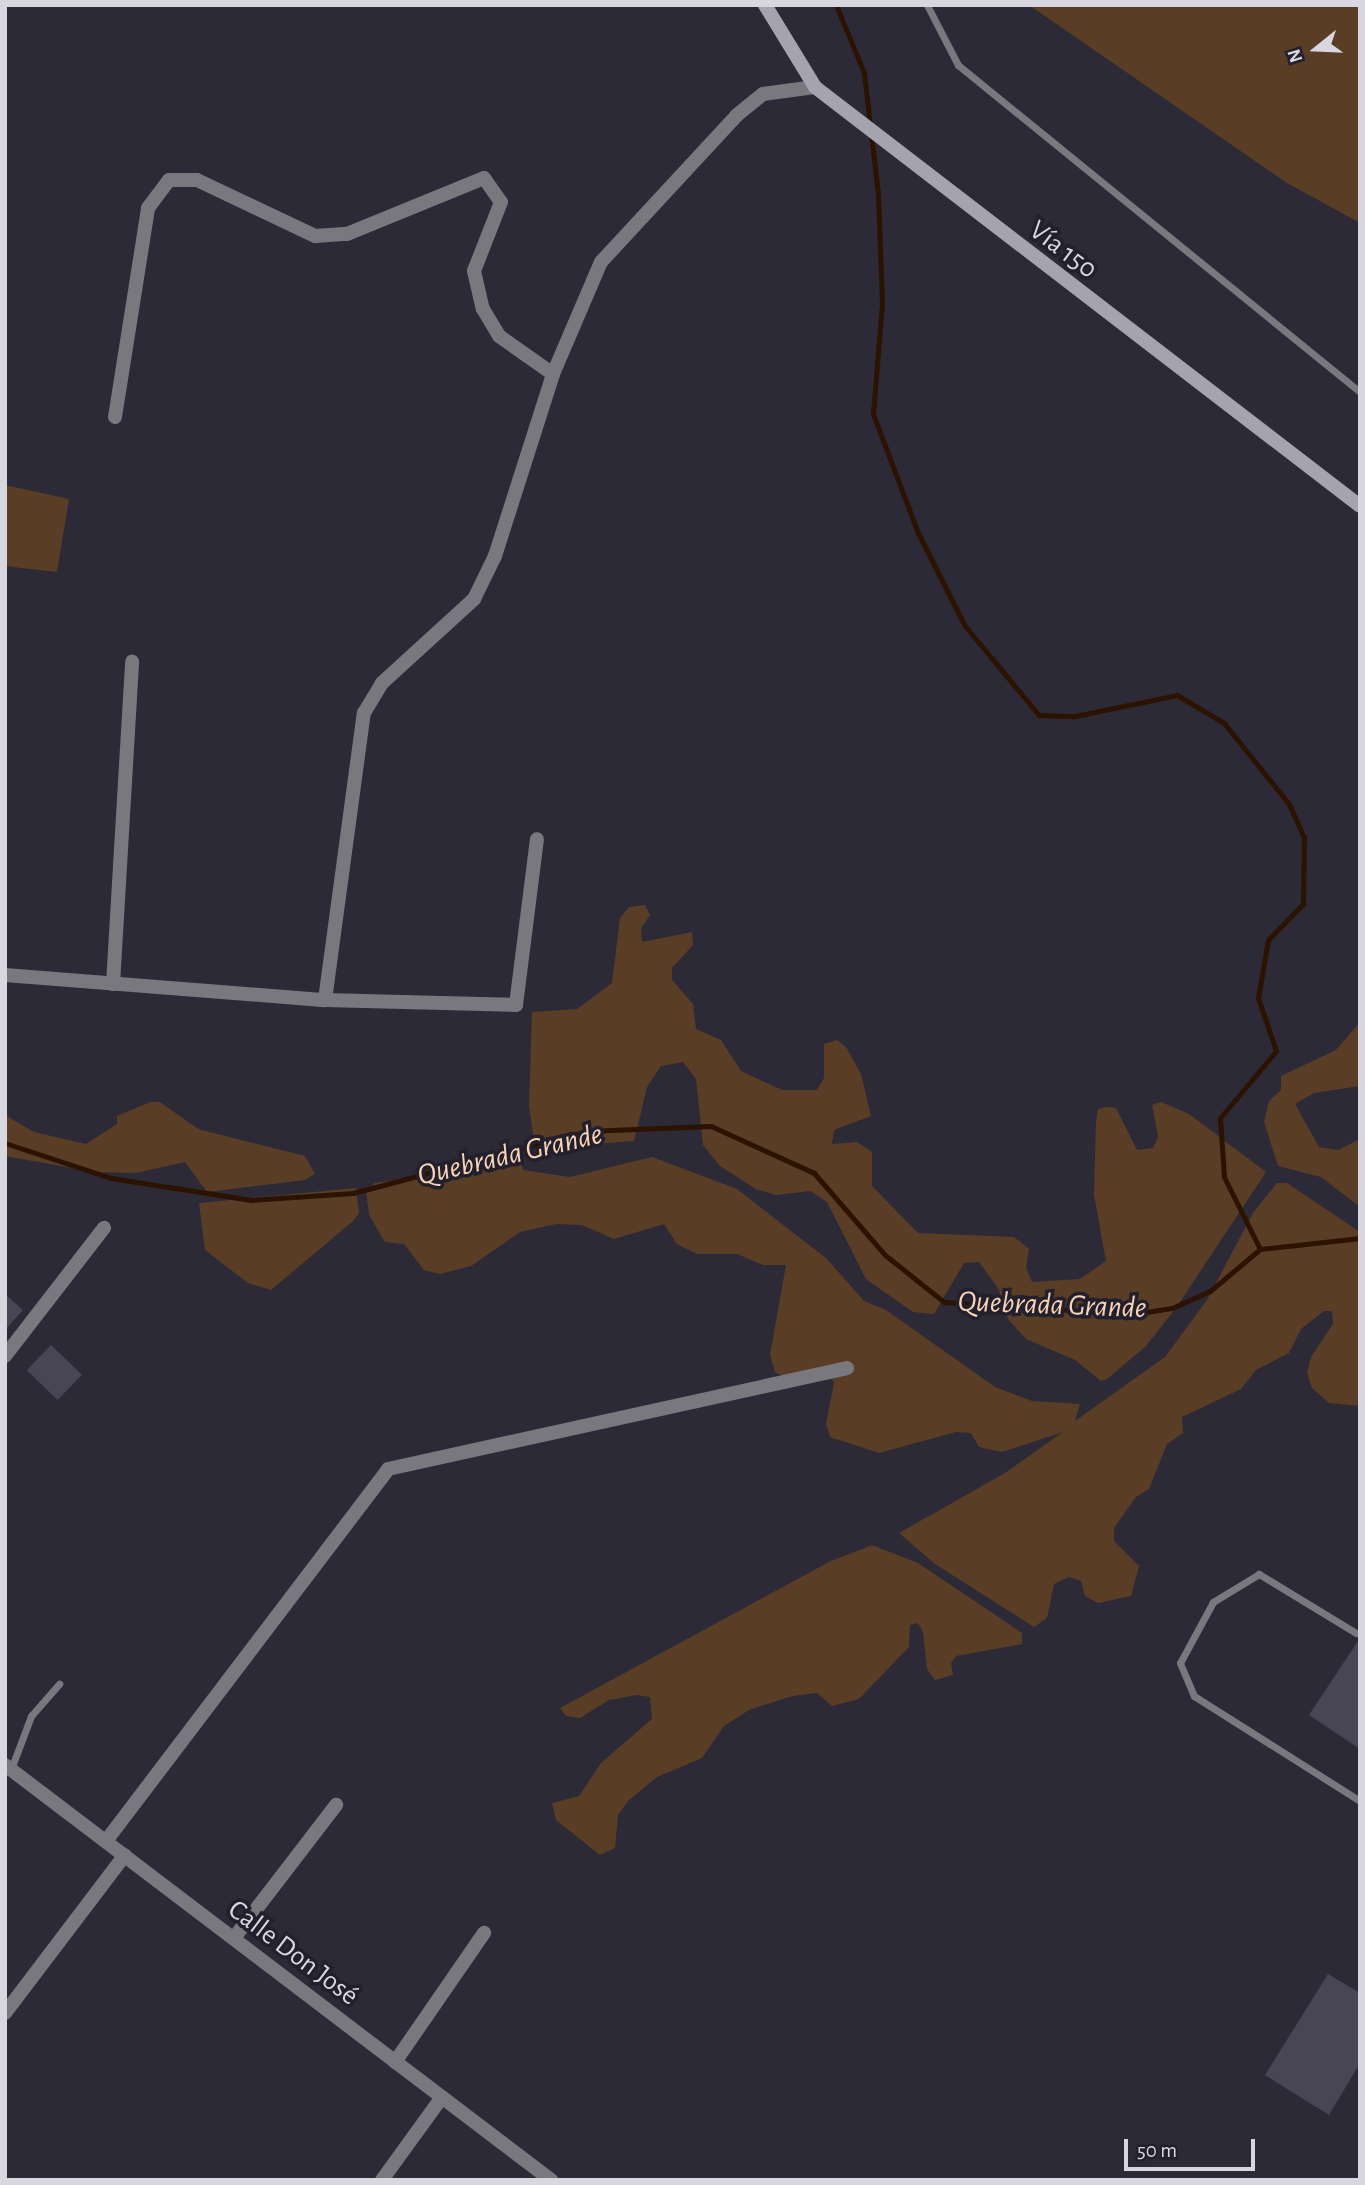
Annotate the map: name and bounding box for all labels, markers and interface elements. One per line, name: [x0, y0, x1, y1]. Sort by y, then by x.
north arrow: [1281, 14, 1351, 84]
text: N: [1284, 46, 1307, 65]
street label: Vía 150: [1022, 214, 1104, 286]
water label: Quebrada Grande: [414, 1116, 606, 1194]
water label: Quebrada Grande: [957, 1284, 1147, 1326]
street label: Calle Don José: [221, 1893, 365, 2013]
scale bar: [1127, 2126, 1258, 2170]
text: 50 m: [1137, 2140, 1177, 2161]

